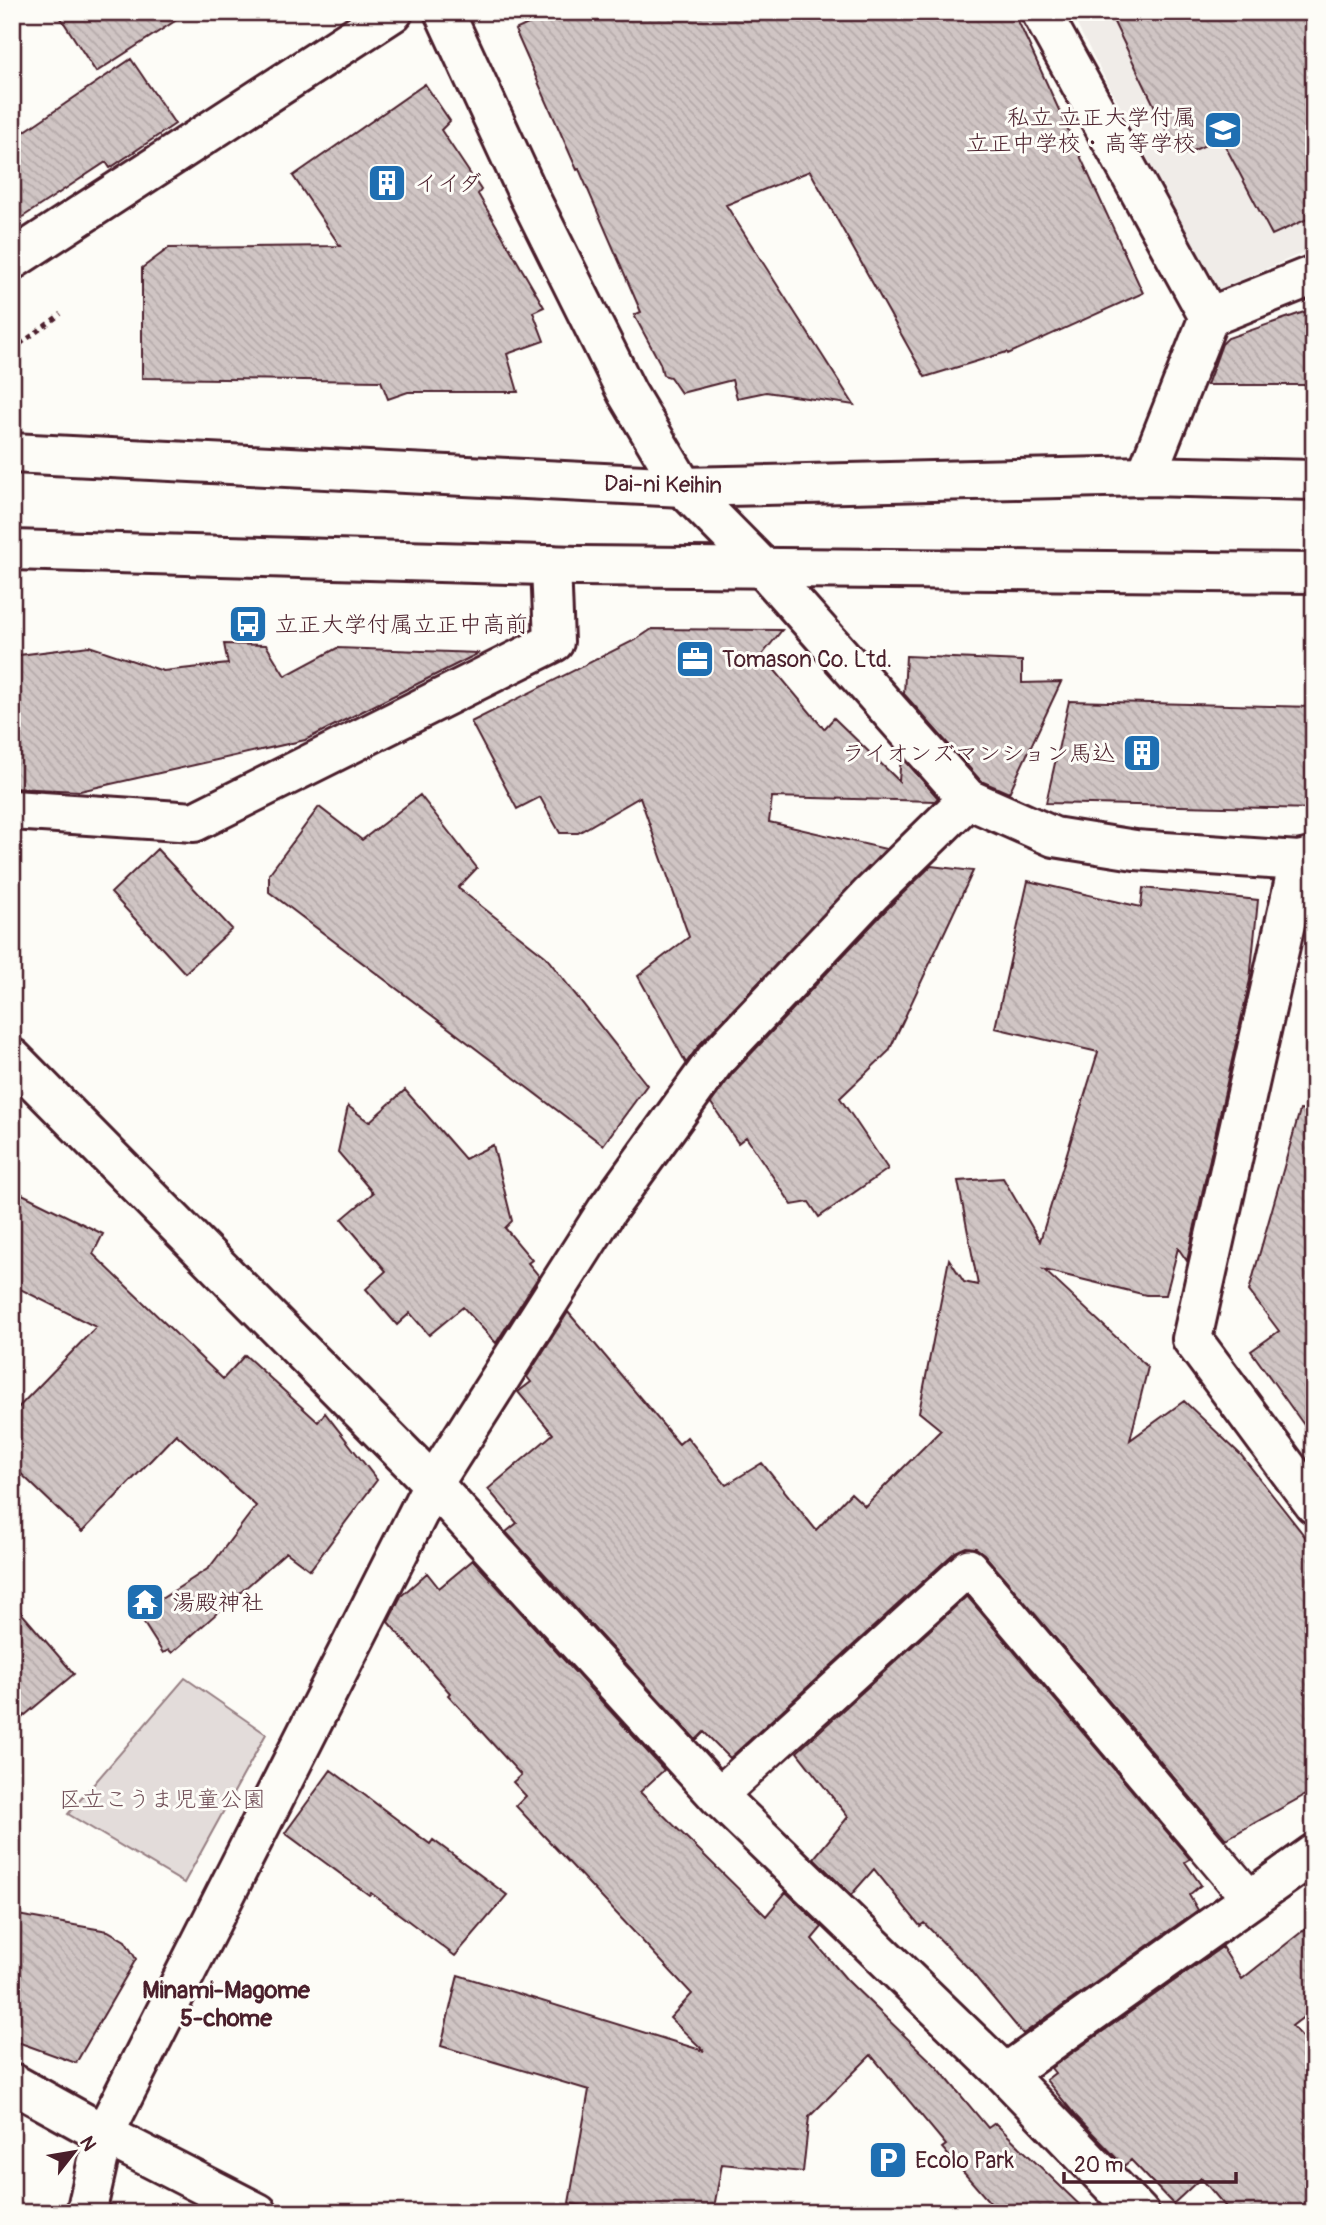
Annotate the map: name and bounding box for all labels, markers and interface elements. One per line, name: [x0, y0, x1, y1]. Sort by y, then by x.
place label: 私立 立正大学付属 立正中学校・高等学校: [966, 103, 1196, 158]
school or university icon: 私立 立正大学付属 立正中学校・高等学校: [1202, 109, 1244, 151]
building icon: イイダ: [366, 162, 408, 204]
place label: イイダ: [414, 169, 482, 198]
street label: Dai-ni Keihin: [604, 469, 722, 500]
bus stop icon: 立正大学付属立正中高前: [227, 603, 269, 645]
place label: 立正大学付属立正中高前: [275, 610, 528, 639]
office icon: Tomason Co. Ltd.: [674, 638, 716, 680]
place label: Tomason Co. Ltd.: [722, 645, 892, 674]
building icon: ライオンズマンション馬込: [1121, 732, 1163, 774]
place label: ライオンズマンション馬込: [842, 739, 1115, 768]
temple icon: 湯殿神社: [124, 1581, 166, 1623]
place label: 湯殿神社: [172, 1588, 264, 1617]
park label: 区立こうま児童公園: [59, 1785, 266, 1814]
district label: Minami-Magome 5-chome: [142, 1976, 311, 2033]
north arrow: [38, 2116, 108, 2186]
text: N: [74, 2132, 101, 2156]
parking icon: Ecolo Park: [867, 2139, 909, 2181]
scale bar: [1064, 2141, 1235, 2185]
place label: Ecolo Park: [915, 2146, 1014, 2175]
text: 20 m: [1074, 2152, 1123, 2179]

